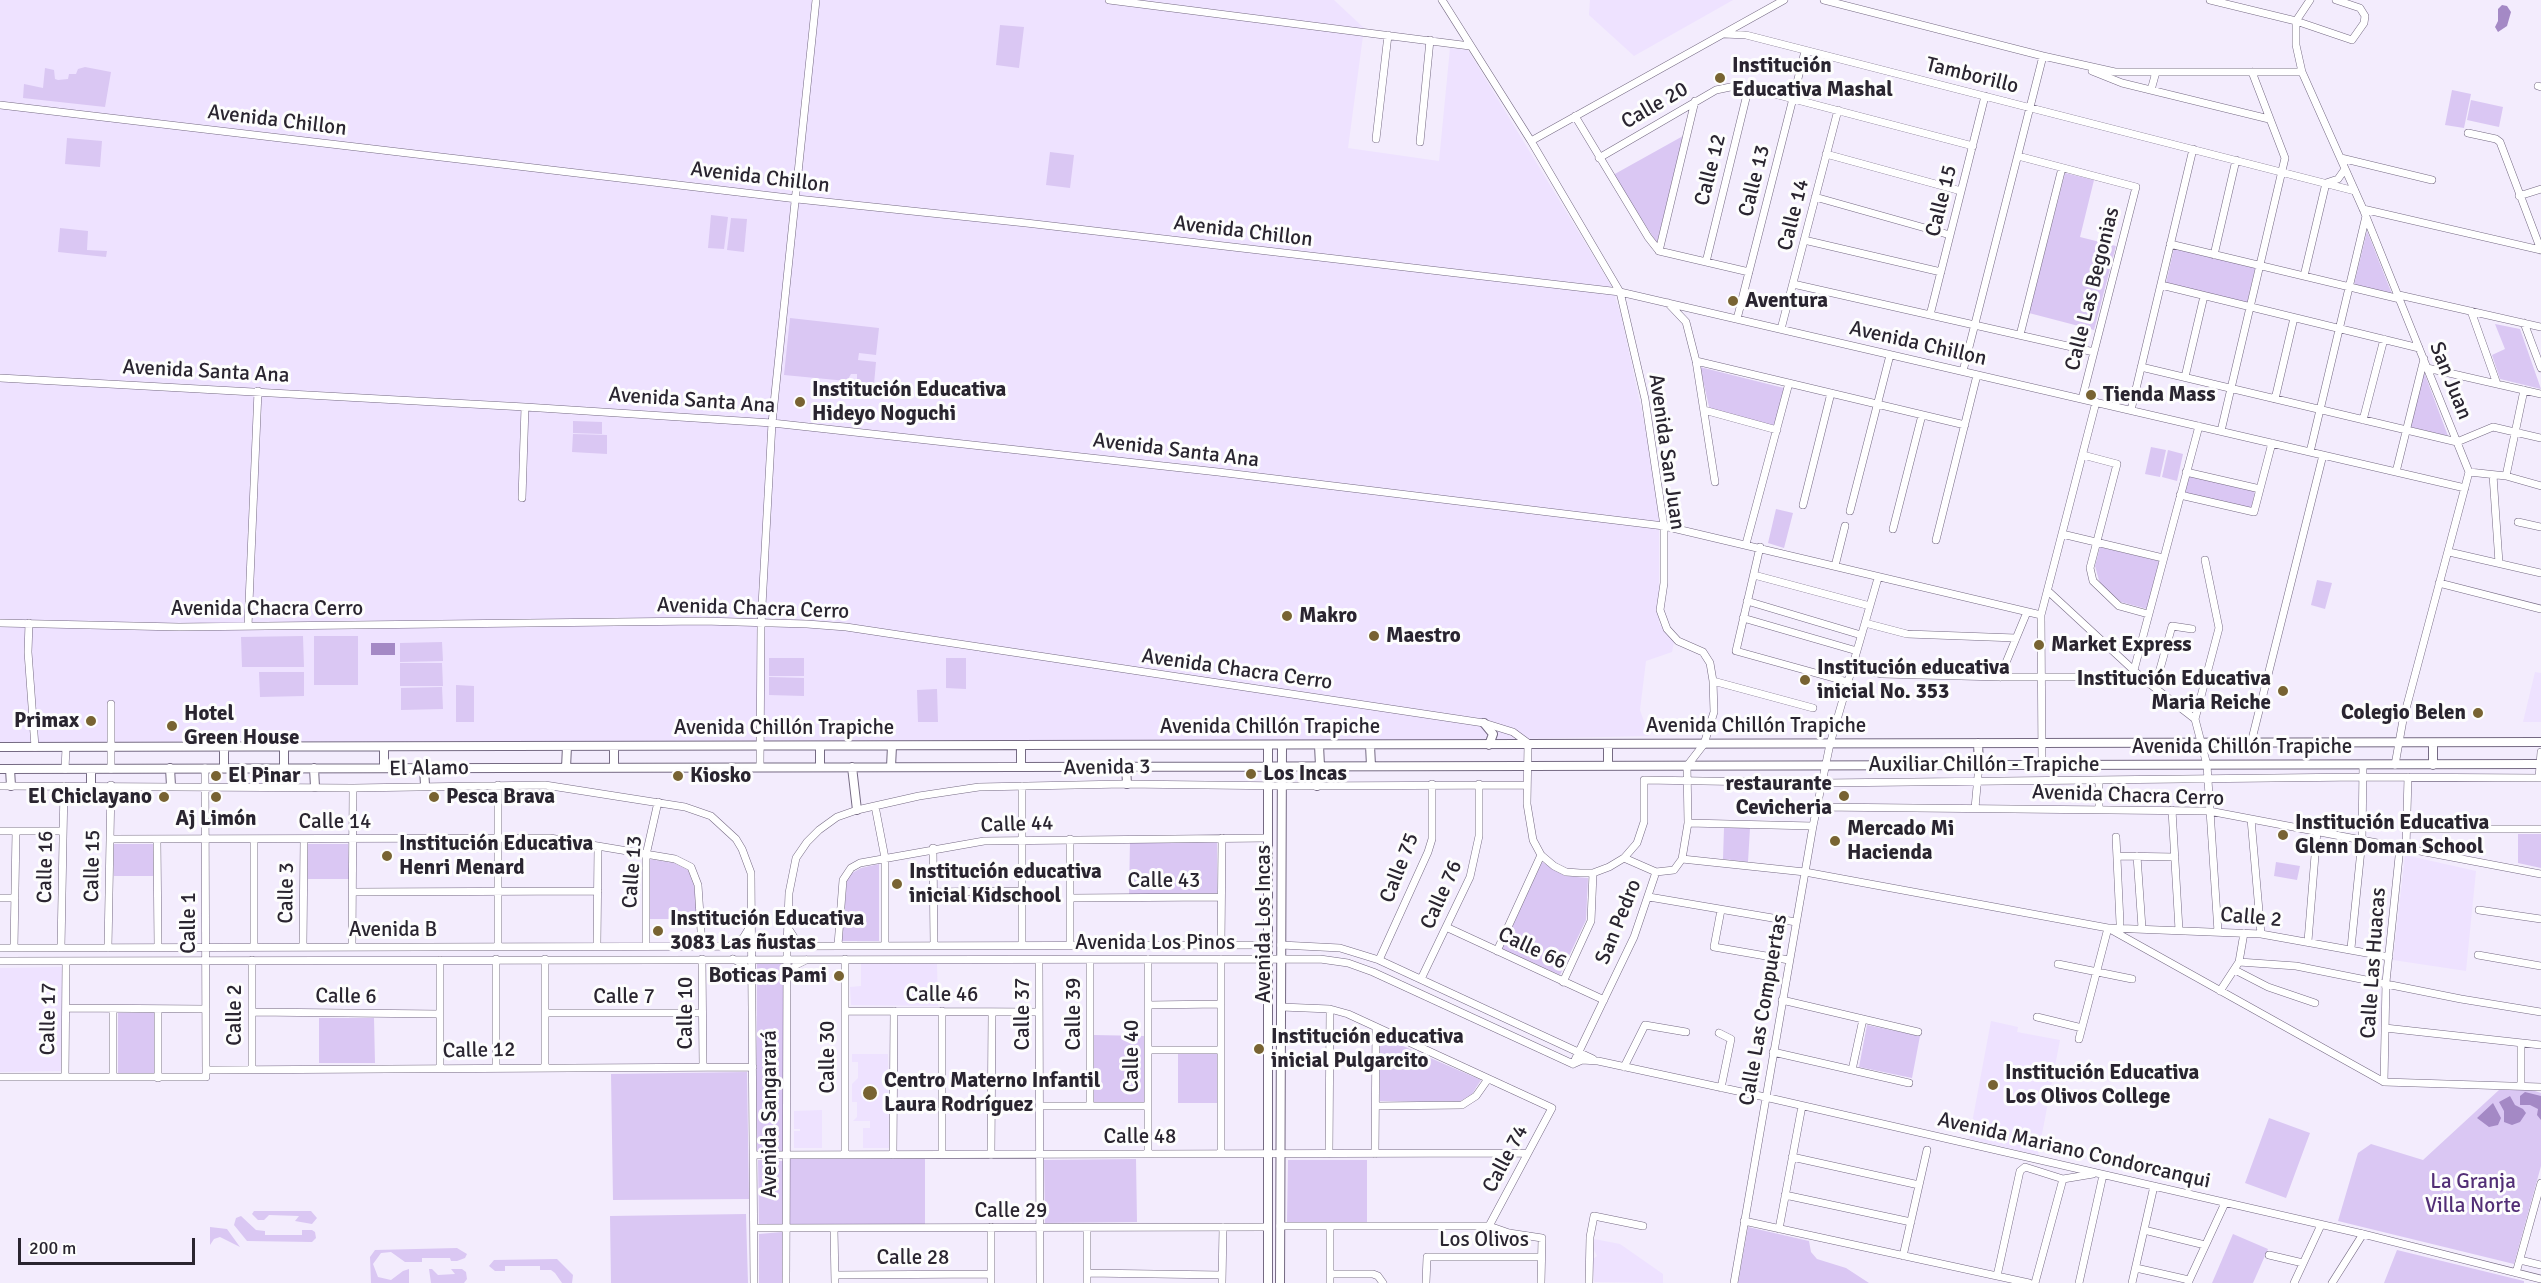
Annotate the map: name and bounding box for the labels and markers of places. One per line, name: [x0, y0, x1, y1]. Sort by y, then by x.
place label: Institución Educativa Mashal: [1732, 53, 1893, 103]
marker: Institución Educativa Mashal: [1713, 71, 1727, 85]
place label: Aventura: [1745, 288, 1828, 314]
marker: Aventura: [1726, 294, 1740, 308]
place label: Institución Educativa Hideyo Noguchi: [812, 377, 1006, 427]
place label: Tienda Mass: [2103, 382, 2215, 408]
marker: Tienda Mass: [2084, 388, 2098, 402]
marker: Institución Educativa Hideyo Noguchi: [793, 395, 807, 409]
place label: Makro: [1299, 603, 1357, 629]
marker: Makro: [1280, 609, 1294, 623]
place label: Maestro: [1386, 623, 1461, 649]
marker: Maestro: [1367, 629, 1381, 643]
place label: Market Express: [2051, 632, 2192, 658]
marker: Market Express: [2032, 638, 2046, 652]
place label: Institución educativa inicial No. 353: [1817, 655, 2010, 705]
place label: Institución Educativa Maria Reiche: [2077, 666, 2271, 716]
marker: Institución educativa inicial No. 353: [1798, 673, 1812, 687]
marker: Institución Educativa Maria Reiche: [2276, 684, 2290, 698]
place label: Colegio Belen: [2341, 700, 2466, 726]
place label: Hotel Green House: [184, 701, 299, 751]
marker: Colegio Belen: [2471, 706, 2485, 720]
place label: Primax: [14, 708, 79, 734]
marker: Primax: [84, 714, 98, 728]
marker: Hotel Green House: [165, 719, 179, 733]
place label: Los Incas: [1263, 761, 1347, 787]
place label: El Pinar: [228, 763, 300, 789]
place label: Kiosko: [690, 763, 751, 789]
marker: Los Incas: [1244, 767, 1258, 781]
marker: El Pinar: [209, 769, 223, 783]
marker: Kiosko: [671, 769, 685, 783]
place label: restaurante Cevicheria: [1726, 771, 1832, 821]
place label: El Chiclayano: [28, 784, 152, 810]
place label: Pesca Brava: [446, 784, 555, 810]
marker: restaurante Cevicheria: [1837, 789, 1851, 803]
marker: El Chiclayano: [157, 790, 171, 804]
marker: Aj Limón: [209, 790, 223, 804]
marker: Pesca Brava: [427, 790, 441, 804]
place label: Aj Limón: [176, 806, 256, 832]
place label: Institución Educativa Glenn Doman School: [2295, 810, 2489, 860]
place label: Mercado Mi Hacienda: [1847, 816, 1954, 866]
marker: Institución Educativa Glenn Doman School: [2276, 828, 2290, 842]
place label: Institución Educativa Henri Menard: [399, 831, 593, 881]
marker: Mercado Mi Hacienda: [1828, 834, 1842, 848]
marker: Institución Educativa Henri Menard: [380, 849, 394, 863]
place label: Institución educativa inicial Kidschool: [909, 859, 1102, 909]
marker: Institución educativa inicial Kidschool: [890, 877, 904, 891]
place label: Institución Educativa 3083 Las ñustas: [670, 906, 864, 956]
marker: Institución Educativa 3083 Las ñustas: [651, 924, 665, 938]
place label: Boticas Pami: [708, 963, 827, 989]
marker: Boticas Pami: [832, 969, 846, 983]
place label: Institución educativa inicial Pulgarcito: [1271, 1024, 1464, 1074]
marker: Institución educativa inicial Pulgarcito: [1252, 1042, 1266, 1056]
place label: Institución Educativa Los Olivos College: [2005, 1060, 2199, 1110]
place label: Centro Materno Infantil Laura Rodríguez: [884, 1068, 1100, 1118]
marker: Institución Educativa Los Olivos College: [1986, 1078, 2000, 1092]
marker: Centro Materno Infantil Laura Rodríguez: [861, 1084, 879, 1102]

